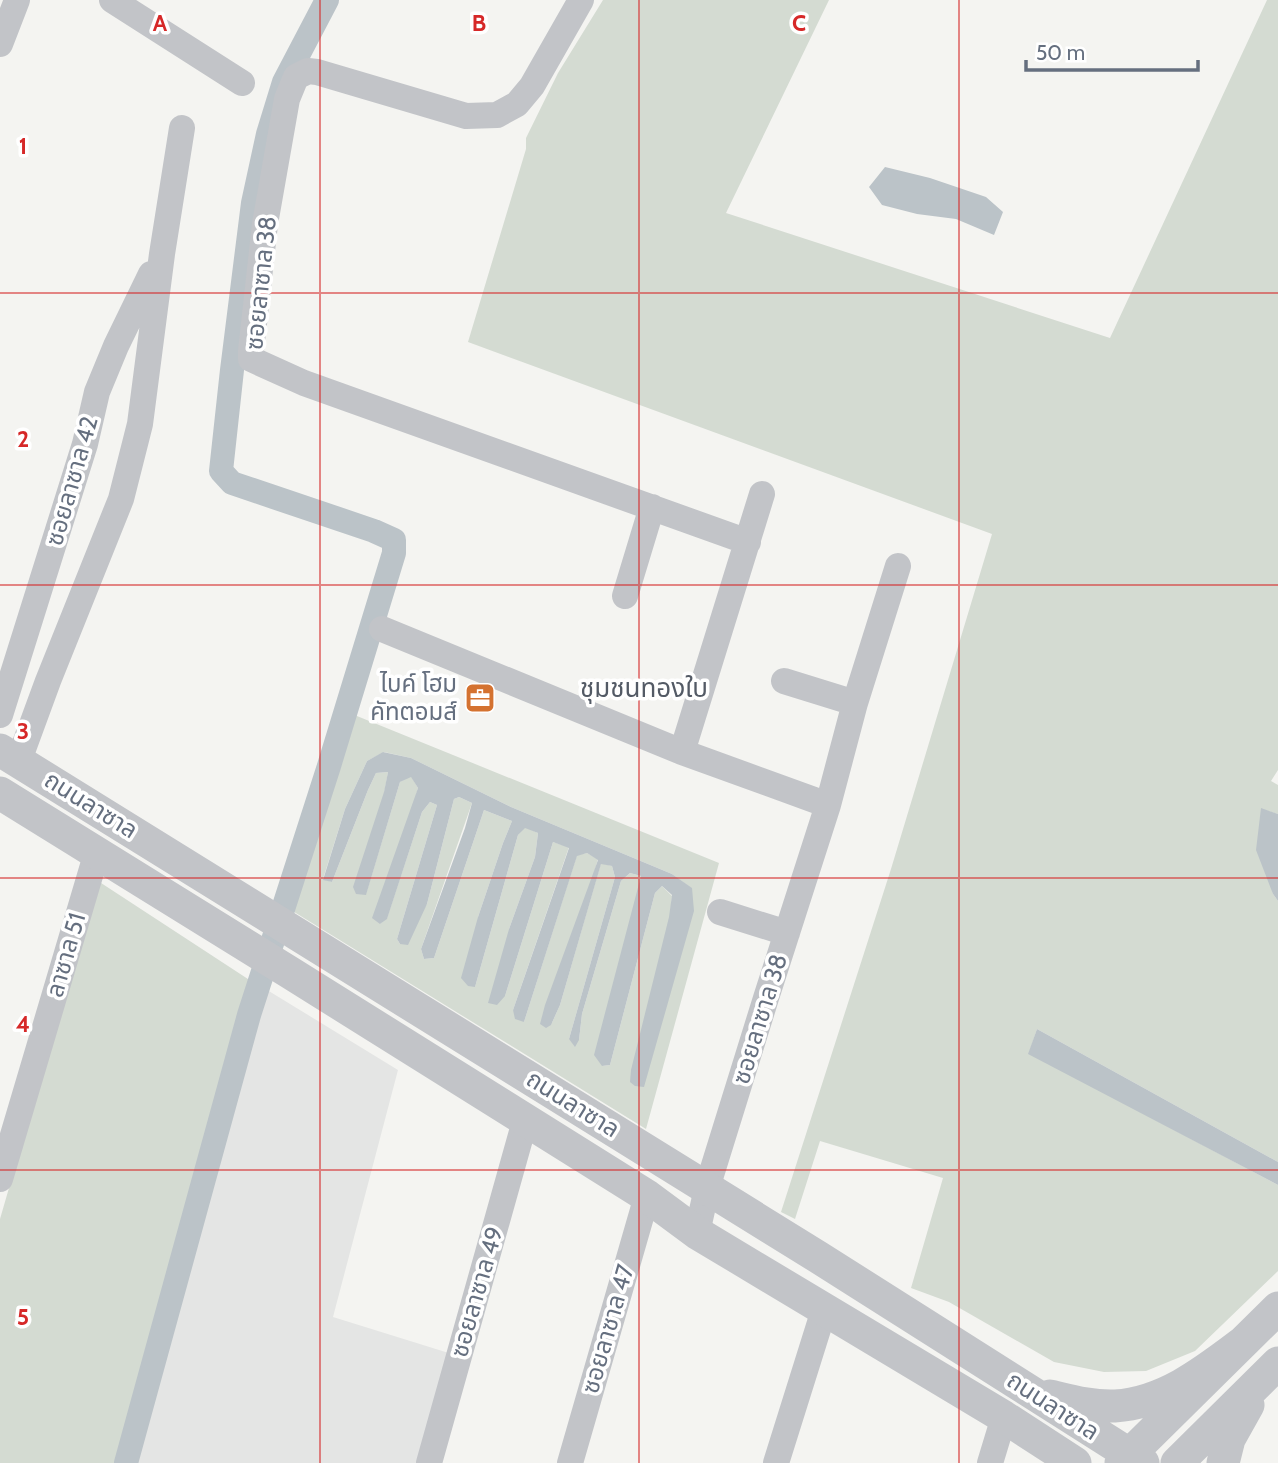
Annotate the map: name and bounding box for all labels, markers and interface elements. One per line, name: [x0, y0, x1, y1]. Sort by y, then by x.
text: A: [153, 9, 168, 37]
text: B: [472, 9, 486, 37]
text: C: [792, 9, 806, 37]
scale bar: [1026, 28, 1198, 72]
text: 50 m: [1036, 40, 1085, 65]
text: 1: [19, 132, 27, 160]
street label: ซอยลาซาล 38: [239, 215, 282, 351]
street label: ซอยลาซาล 42: [39, 413, 104, 549]
text: 2: [17, 425, 29, 453]
place label: ไบค์ โฮม คัทตอมส์: [370, 669, 457, 726]
district label: ชุมชนทองใบ: [580, 672, 708, 704]
office icon: ไบค์ โฮม คัทตอมส์: [463, 681, 497, 715]
text: 3: [17, 717, 29, 745]
street label: ถนนลาซาล: [39, 765, 143, 844]
street label: ลาซาล 51: [40, 909, 91, 1000]
street label: ซอยลาซาล 38: [726, 950, 793, 1087]
text: 4: [16, 1010, 30, 1038]
street label: ถนนลาซาล: [521, 1064, 625, 1143]
street label: ซอยลาซาล 49: [444, 1223, 509, 1361]
street label: ซอยลาซาล 47: [575, 1261, 640, 1397]
text: 5: [17, 1303, 29, 1331]
street label: ถนนลาซาล: [1002, 1365, 1105, 1446]

